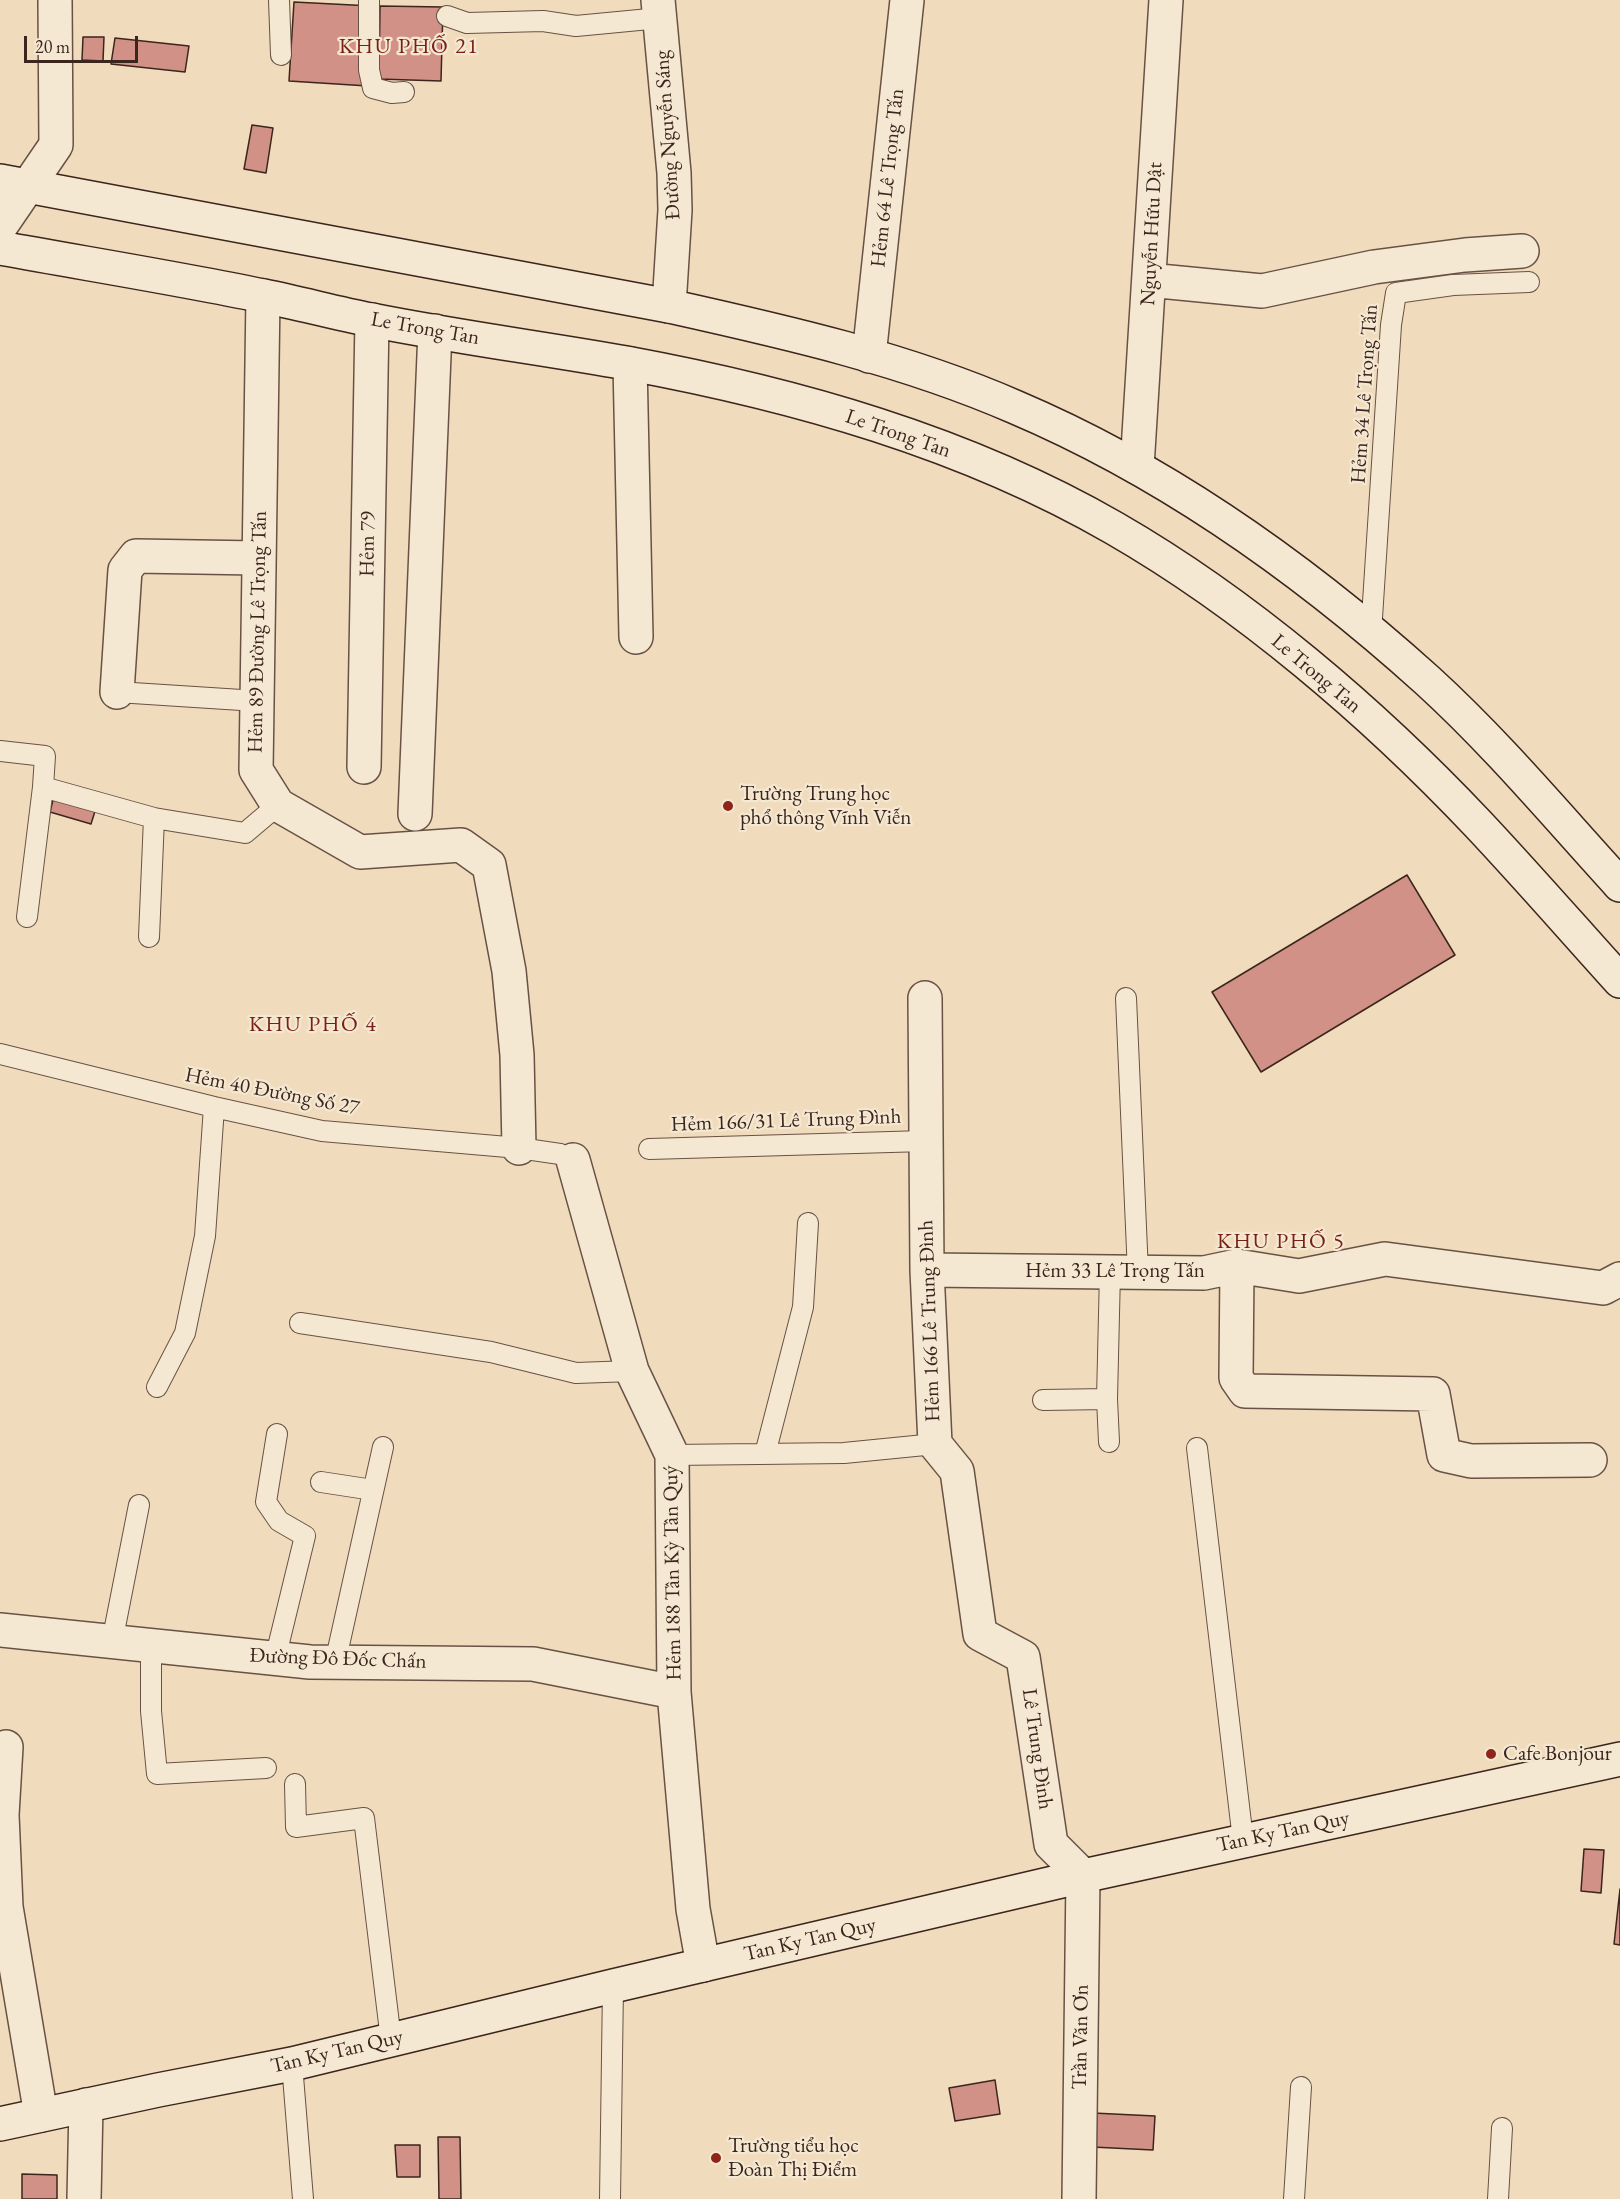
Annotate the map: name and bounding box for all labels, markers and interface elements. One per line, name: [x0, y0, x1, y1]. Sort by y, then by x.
scale bar: [27, 24, 141, 62]
district label: KHU PHỐ 21: [339, 34, 479, 60]
text: 20 m: [35, 35, 70, 58]
street label: Đường Nguyễn Sáng: [650, 49, 686, 221]
street label: Hẻm 64 Lê Trọng Tấn: [866, 87, 910, 269]
street label: Nguyễn Hữu Dật: [1136, 162, 1168, 306]
street label: Hẻm 34 Lê Trọng Tấn: [1346, 303, 1384, 485]
street label: Le Trong Tan: [369, 307, 481, 351]
street label: Le Trong Tan: [842, 404, 954, 464]
street label: Hẻm 89 Đường Lê Trọng Tấn: [243, 511, 273, 753]
street label: Hẻm 79: [355, 511, 381, 577]
street label: Le Trong Tan: [1266, 629, 1366, 719]
place label: Trường Trung học phổ thông Vĩnh Viễn: [740, 781, 911, 831]
marker: Trường Trung học phổ thông Vĩnh Viễn: [721, 799, 735, 813]
district label: KHU PHỐ 4: [249, 1012, 377, 1038]
street label: Hẻm 40 Đường Số 27: [183, 1063, 361, 1121]
street label: Hẻm 166/31 Lê Trung Đình: [670, 1104, 902, 1138]
street label: Hẻm 166 Lê Trung Đình: [914, 1220, 946, 1422]
district label: KHU PHỐ 5: [1217, 1229, 1345, 1255]
street label: Hẻm 33 Lê Trọng Tấn: [1025, 1258, 1205, 1284]
street label: Hẻm 188 Tân Kỳ Tân Quý: [659, 1465, 687, 1681]
street label: Đường Đô Đốc Chấn: [249, 1643, 427, 1675]
street label: Lê Trung Đình: [1016, 1687, 1058, 1811]
place label: Cafe Bonjour: [1503, 1741, 1612, 1767]
marker: Cafe Bonjour: [1484, 1747, 1498, 1761]
street label: Tan Ky Tan Quy: [1214, 1806, 1352, 1858]
street label: Tan Ky Tan Quy: [741, 1913, 879, 1967]
street label: Trần Văn Ơn: [1067, 1984, 1095, 2090]
street label: Tan Ky Tan Quy: [268, 2025, 406, 2079]
place label: Trường tiểu học Đoàn Thị Điểm: [728, 2133, 859, 2183]
marker: Trường tiểu học Đoàn Thị Điểm: [709, 2151, 723, 2165]

